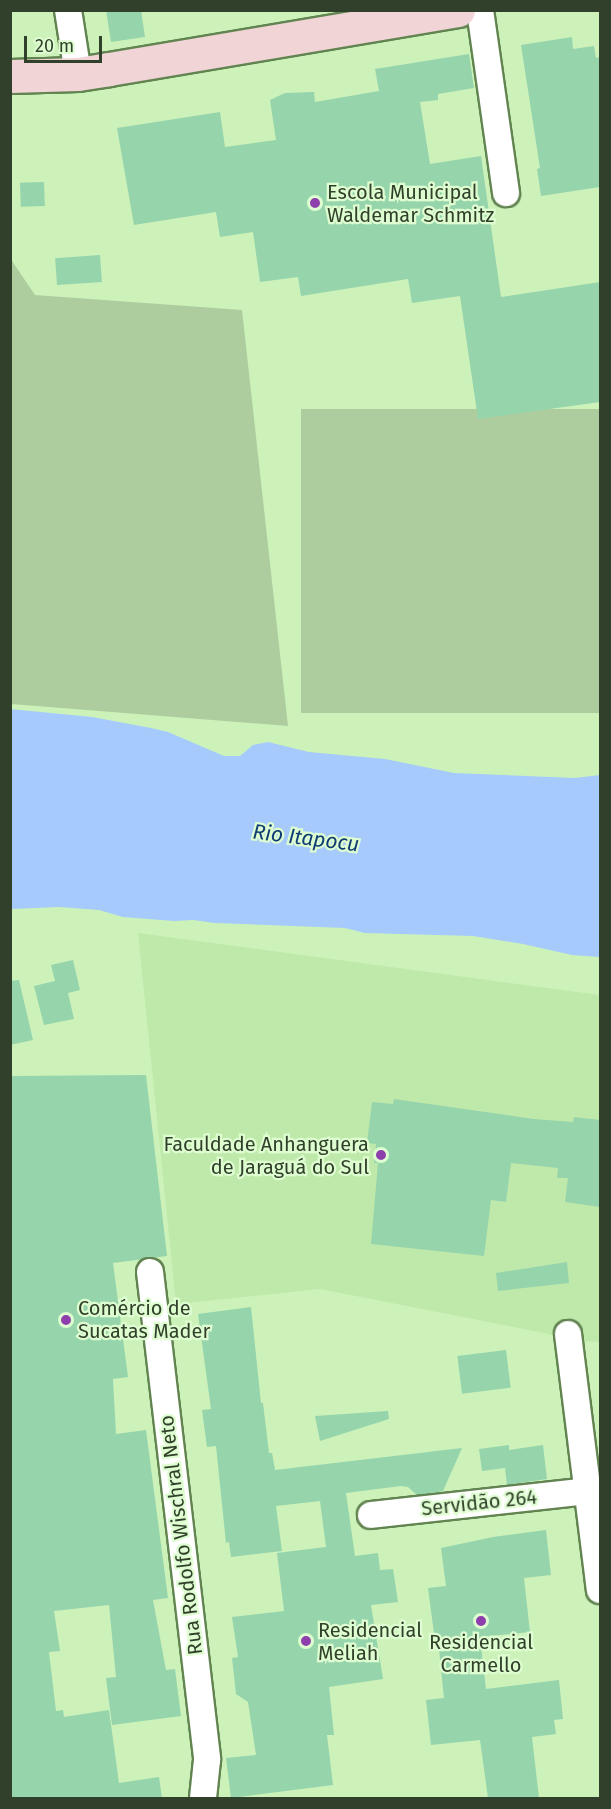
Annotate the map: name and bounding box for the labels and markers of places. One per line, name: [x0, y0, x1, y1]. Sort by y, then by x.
place label: Escola Municipal Waldemar Schmitz: [327, 180, 494, 227]
marker: Escola Municipal Waldemar Schmitz: [308, 196, 322, 210]
place label: Faculdade Anhanguera de Jaraguá do Sul: [164, 1132, 369, 1179]
marker: Faculdade Anhanguera de Jaraguá do Sul: [374, 1148, 388, 1162]
place label: Comércio de Sucatas Mader: [78, 1296, 210, 1343]
marker: Comércio de Sucatas Mader: [59, 1313, 73, 1327]
marker: Residencial Carmello: [474, 1614, 488, 1628]
place label: Residencial Meliah: [318, 1618, 422, 1665]
place label: Residencial Carmello: [429, 1630, 533, 1677]
marker: Residencial Meliah: [299, 1634, 313, 1648]

